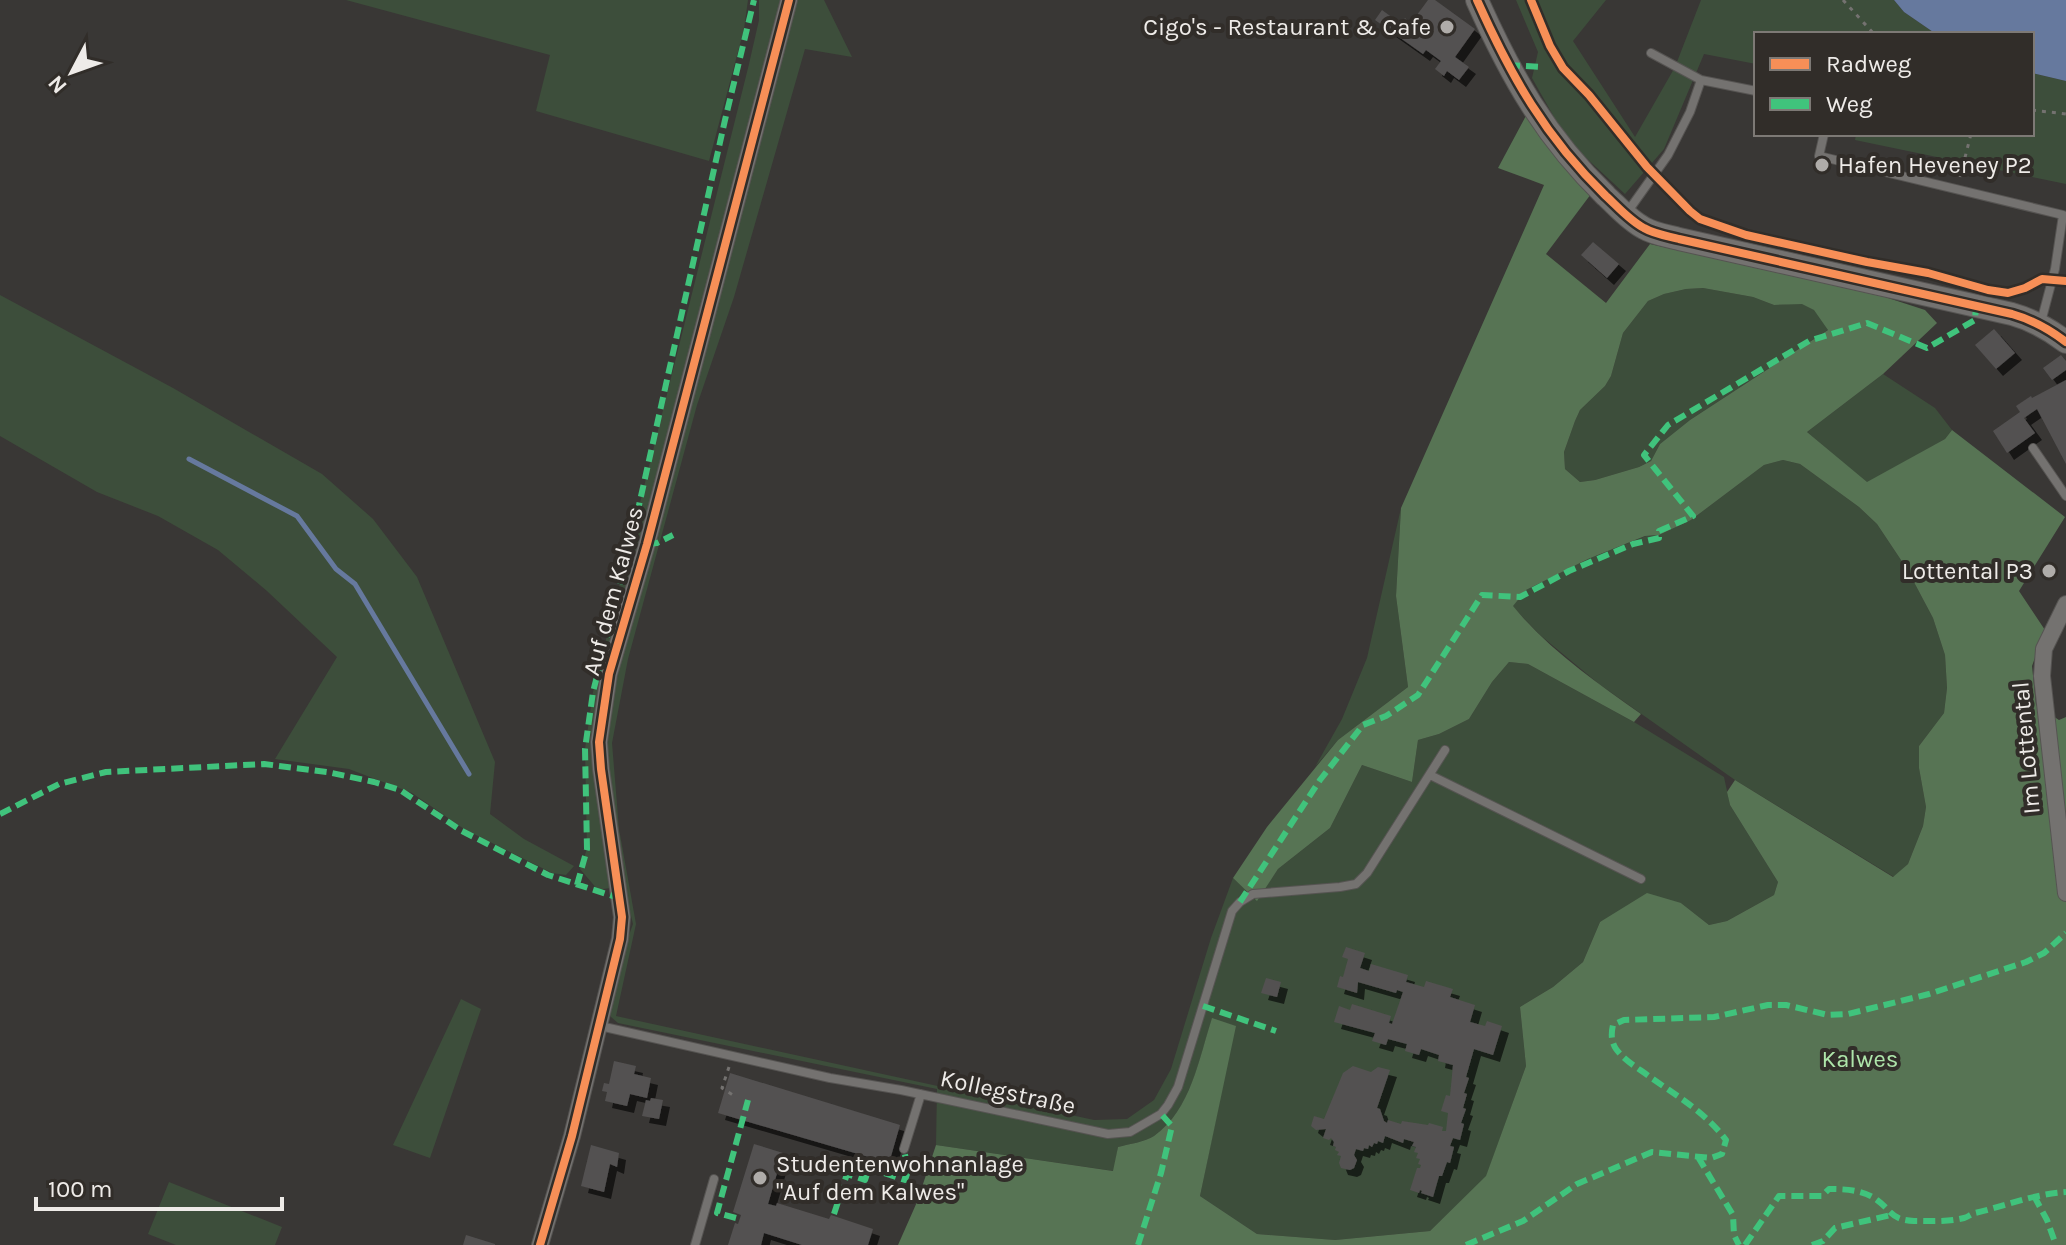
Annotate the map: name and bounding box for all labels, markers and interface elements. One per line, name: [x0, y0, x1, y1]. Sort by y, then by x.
place label: Cigo's - Restaurant & Cafe: [1143, 13, 1431, 41]
marker: Cigo's - Restaurant & Cafe: [1438, 18, 1456, 36]
north arrow: [32, 32, 112, 112]
legend: [1754, 32, 2034, 136]
text: Radweg: [1826, 50, 1912, 78]
text: N: [43, 70, 73, 99]
text: Weg: [1826, 90, 1873, 118]
place label: Hafen Heveney P2: [1838, 151, 2032, 179]
marker: Hafen Heveney P2: [1813, 156, 1831, 174]
street label: Auf dem Kalwes: [577, 503, 649, 679]
place label: Lottental P3: [1902, 557, 2033, 585]
marker: Lottental P3: [2040, 562, 2058, 580]
street label: Im Lottental: [2006, 681, 2046, 815]
park label: Kalwes: [1822, 1045, 1898, 1073]
street label: Kollegstraße: [938, 1064, 1078, 1120]
place label: Studentenwohnanlage "Auf dem Kalwes": [776, 1150, 1024, 1206]
scale bar: [36, 1161, 282, 1211]
marker: Studentenwohnanlage "Auf dem Kalwes": [751, 1169, 769, 1187]
text: 100 m: [48, 1175, 113, 1203]

